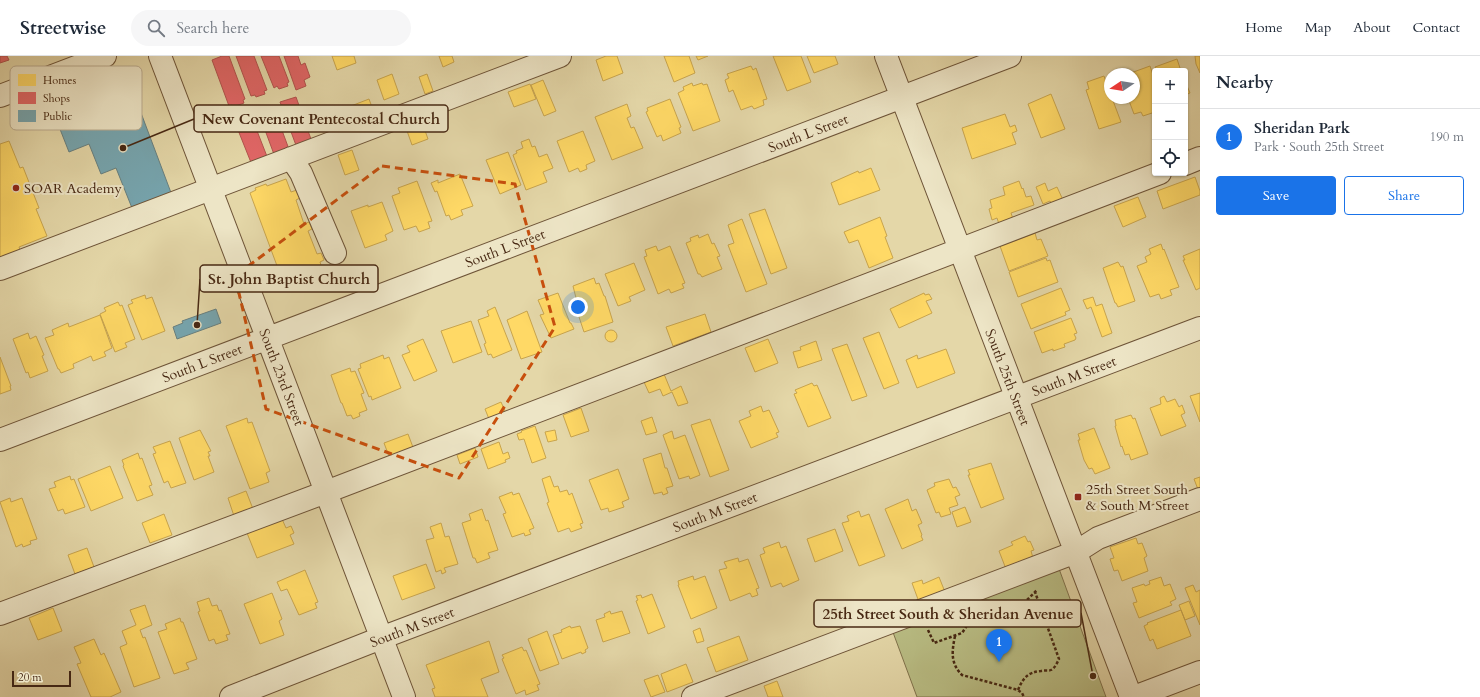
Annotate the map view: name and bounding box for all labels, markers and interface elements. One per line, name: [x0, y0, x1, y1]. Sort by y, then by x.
search box: [131, 10, 411, 46]
text: Streetwise: [20, 15, 107, 41]
icon: search: [145, 17, 167, 39]
text: Search here: [177, 18, 249, 38]
text: Home: [1245, 18, 1283, 37]
text: Map: [1305, 18, 1331, 37]
text: About: [1353, 18, 1390, 37]
text: Contact: [1412, 18, 1460, 37]
legend: [10, 66, 142, 130]
north arrow: [1104, 68, 1140, 104]
map controls: [1152, 68, 1188, 176]
button: +: [1152, 68, 1188, 104]
text: Nearby: [1216, 71, 1273, 94]
text: Homes: [43, 73, 76, 88]
text: Shops: [43, 91, 70, 106]
button: −: [1152, 104, 1188, 140]
callout: New Covenant Pentecostal Church: [194, 105, 448, 132]
text: Public: [43, 109, 72, 124]
text: New Covenant Pentecostal Church: [202, 109, 441, 129]
street label: South L Street: [766, 109, 851, 157]
text: Sheridan Park: [1254, 118, 1350, 138]
text: 1: [1226, 128, 1232, 146]
text: 190 m: [1430, 128, 1464, 146]
text: Park · South 25th Street: [1254, 138, 1384, 156]
button: locate: [1152, 140, 1188, 176]
button: Save: [1216, 176, 1336, 215]
button: Share: [1344, 176, 1464, 215]
place label: SOAR Academy: [24, 179, 123, 198]
marker: SOAR Academy: [11, 183, 21, 193]
street label: South L Street: [463, 224, 548, 272]
callout: St. John Baptist Church: [200, 265, 378, 292]
text: St. John Baptist Church: [208, 269, 371, 289]
your location: [568, 297, 588, 317]
street label: South 23rd Street: [254, 326, 309, 429]
street label: South 25th Street: [980, 326, 1035, 429]
street label: South L Street: [160, 339, 245, 387]
street label: South M Street: [1029, 351, 1120, 401]
place label: 25th Street South & South M Street: [1086, 480, 1189, 515]
street label: South M Street: [670, 487, 761, 537]
marker: 25th Street South & South M Street: [1073, 492, 1083, 502]
callout: 25th Street South & Sheridan Avenue: [814, 600, 1081, 627]
street label: South M Street: [367, 602, 458, 652]
text: 25th Street South & Sheridan Avenue: [822, 604, 1074, 624]
pin: 1: [986, 629, 1012, 662]
scale bar: [12, 669, 71, 688]
text: 20 m: [18, 670, 42, 685]

